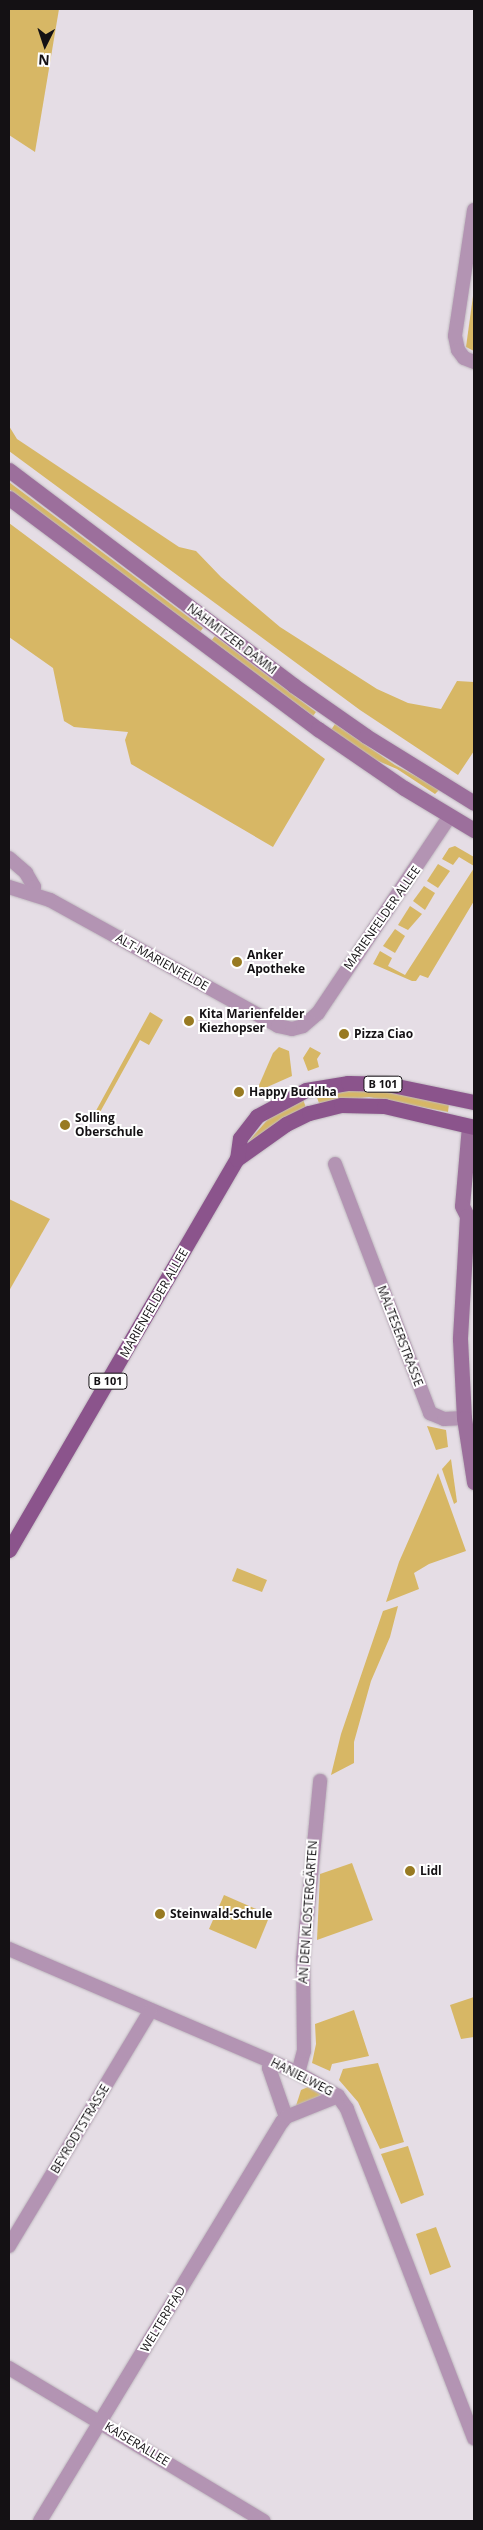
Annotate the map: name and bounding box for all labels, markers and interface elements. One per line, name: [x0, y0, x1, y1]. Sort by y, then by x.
north arrow: [20, 20, 70, 70]
text: N: [38, 51, 50, 70]
street label: NAHMITZER DAMM: [184, 601, 280, 677]
street label: MARIENFELDER ALLEE: [341, 863, 423, 973]
street label: ALT-MARIENFELDE: [113, 931, 211, 993]
place label: Anker Apotheke: [247, 948, 305, 976]
marker: Anker Apotheke: [231, 956, 243, 968]
place label: Kita Marienfelder Kiezhopser: [199, 1007, 304, 1035]
marker: Kita Marienfelder Kiezhopser: [183, 1015, 195, 1027]
place label: Pizza Ciao: [354, 1027, 413, 1041]
marker: Pizza Ciao: [338, 1028, 350, 1040]
road number: B 101: [363, 1076, 403, 1092]
place label: Happy Buddha: [249, 1085, 337, 1099]
marker: Happy Buddha: [233, 1086, 245, 1098]
place label: Solling Oberschule: [75, 1111, 143, 1139]
marker: Solling Oberschule: [59, 1119, 71, 1131]
street label: MARIENFELDER ALLEE: [117, 1246, 191, 1360]
street label: MALTESERSTRASSE: [374, 1284, 426, 1388]
road number: B 101: [88, 1372, 128, 1390]
street label: AN DEN KLOSTERGÄRTEN: [296, 1840, 320, 1984]
place label: Lidl: [420, 1864, 442, 1878]
marker: Lidl: [404, 1865, 416, 1877]
place label: Steinwald-Schule: [170, 1907, 272, 1921]
marker: Steinwald-Schule: [154, 1908, 166, 1920]
street label: HANIELWEG: [268, 2055, 336, 2099]
street label: BEYRODTSTRASSE: [48, 2082, 112, 2176]
street label: WELTERPFAD: [138, 2283, 188, 2355]
street label: KAISERALLEE: [102, 2419, 172, 2469]

